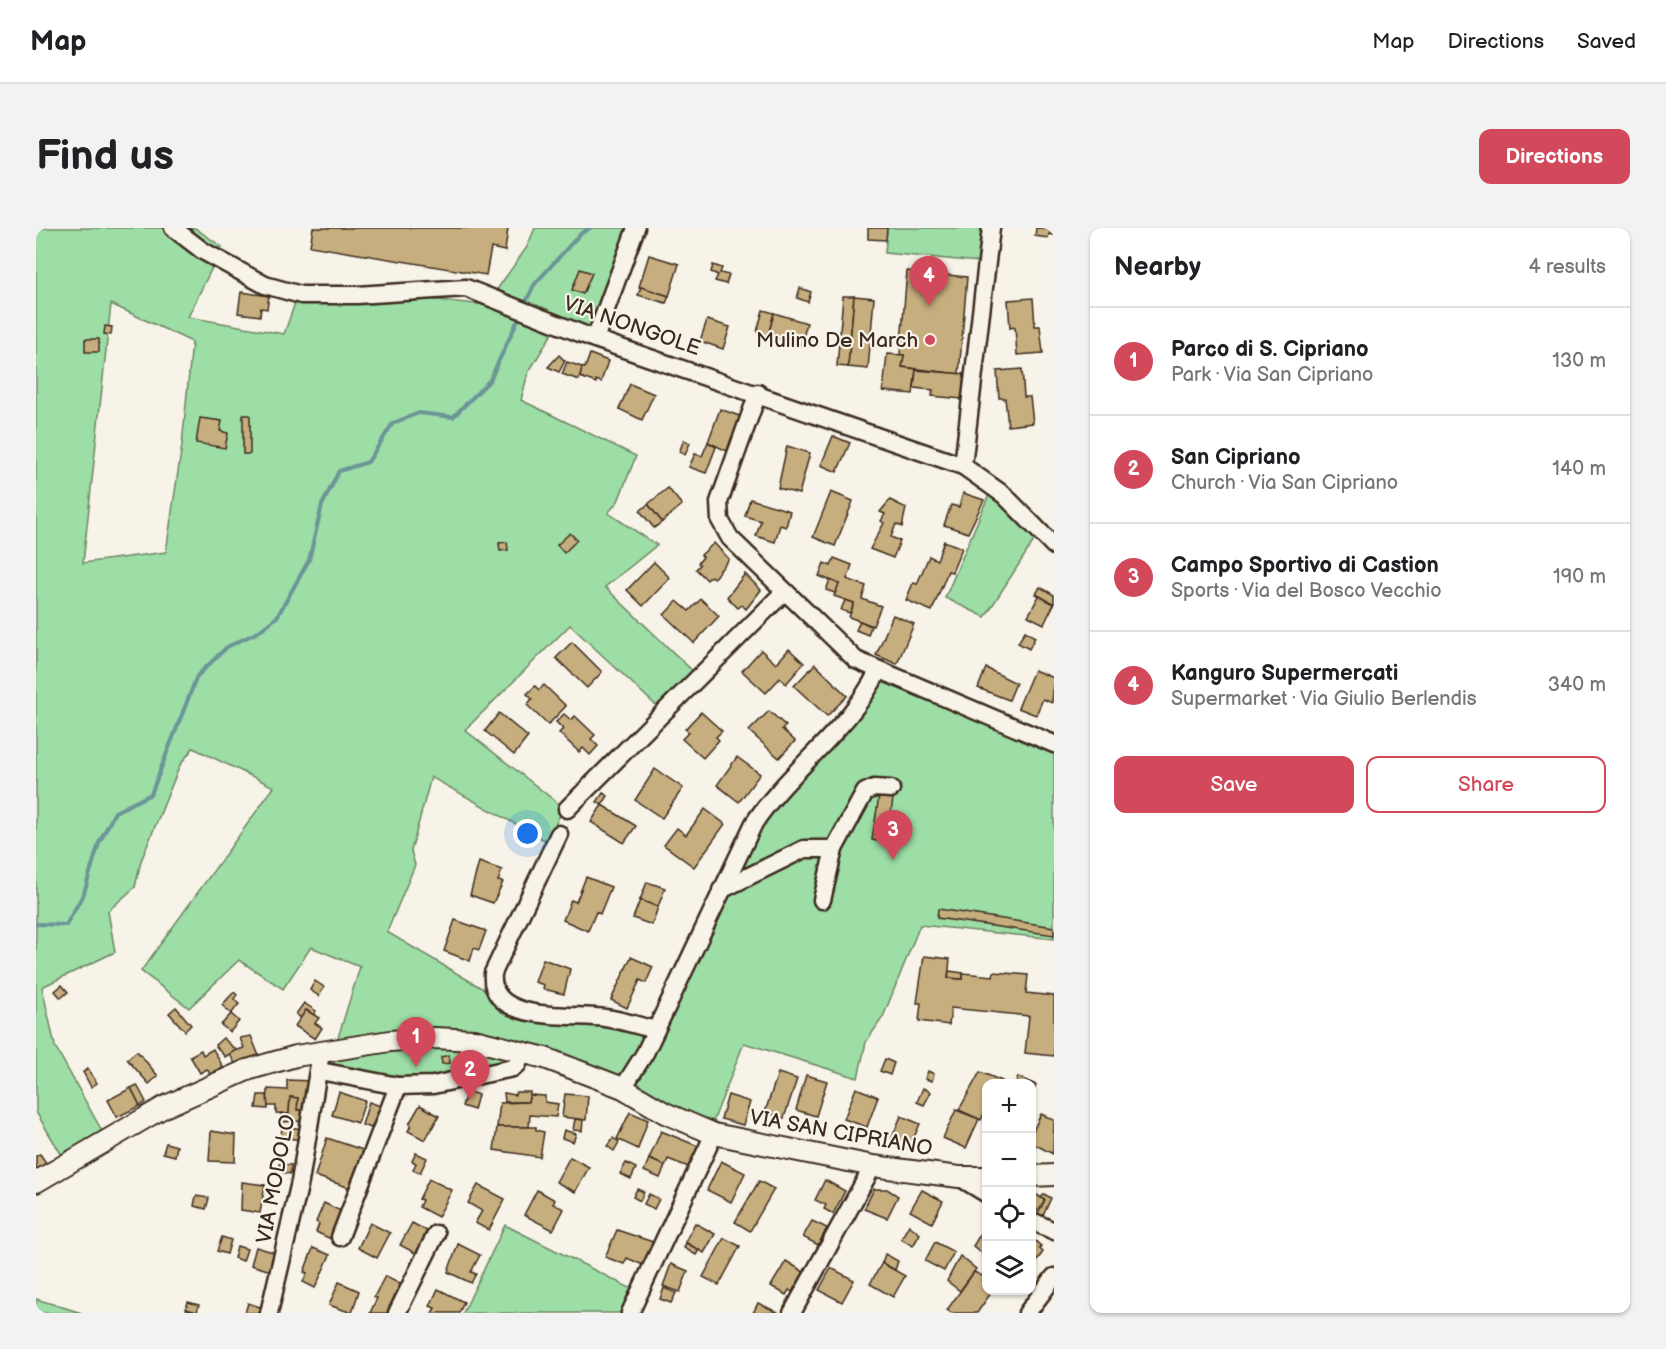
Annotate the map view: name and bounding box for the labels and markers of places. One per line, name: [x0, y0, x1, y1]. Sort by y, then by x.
pin: 4: [910, 256, 948, 306]
place label: Mulino De March: [756, 328, 918, 353]
marker: Mulino De March: [923, 333, 937, 347]
pin: 3: [874, 810, 912, 860]
pin: 1: [396, 1018, 436, 1067]
pin: 2: [450, 1050, 490, 1100]

